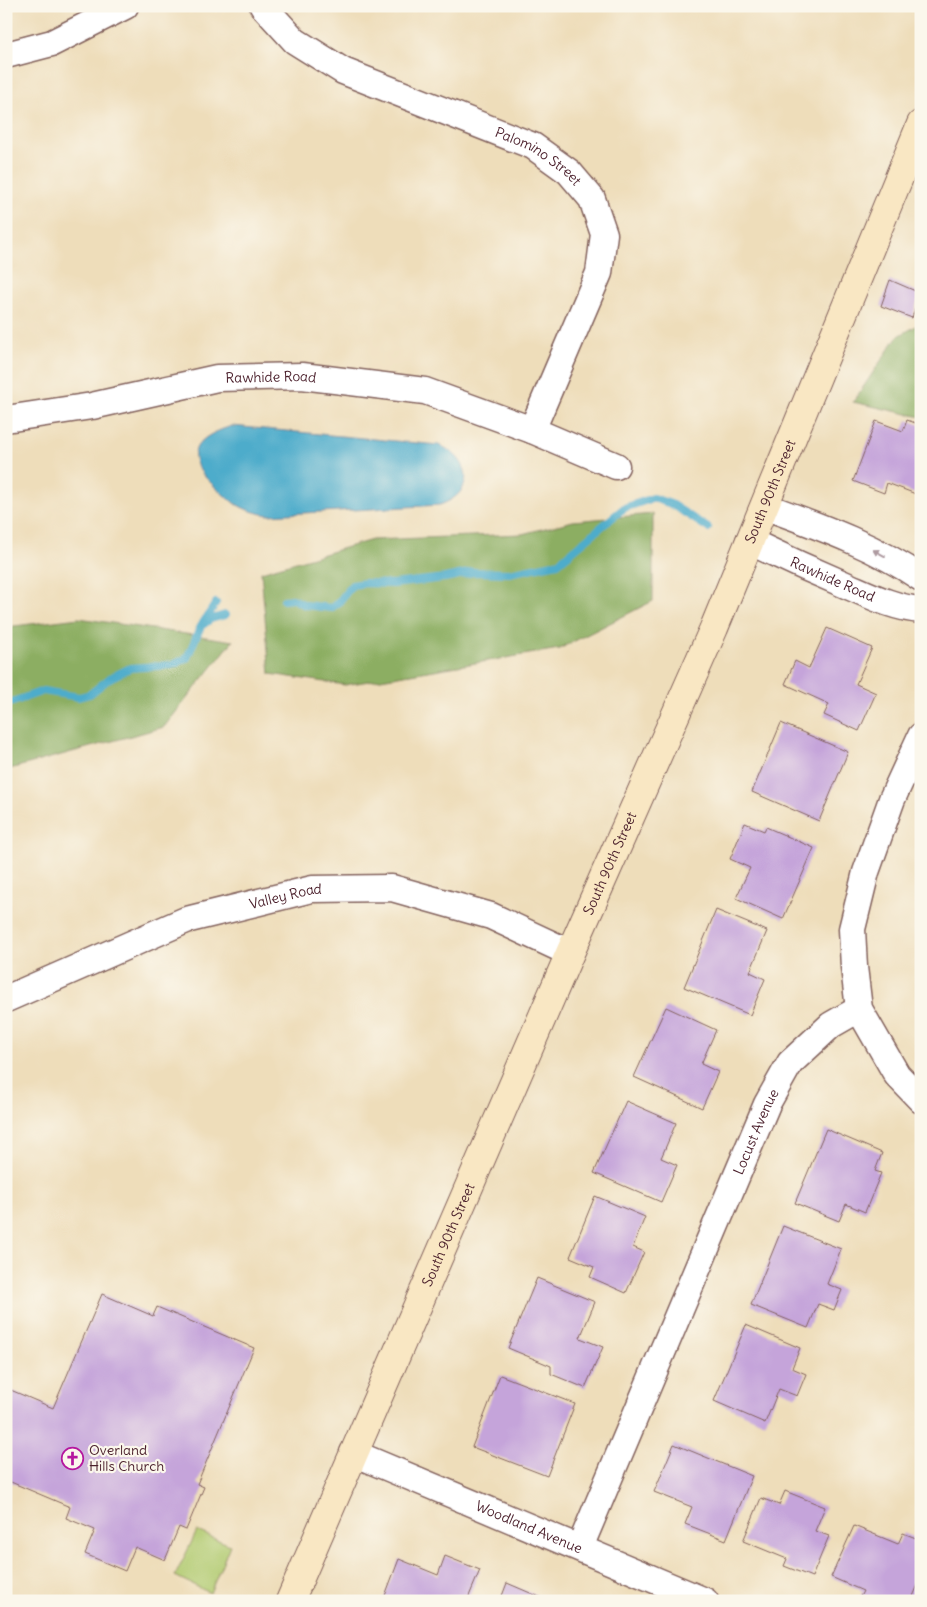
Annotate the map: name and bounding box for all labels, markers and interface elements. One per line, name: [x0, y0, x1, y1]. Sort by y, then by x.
street label: Palomino Street: [493, 123, 586, 189]
street label: Rawhide Road: [225, 367, 317, 387]
street label: South 90th Street: [741, 437, 800, 546]
one-way arrow: [872, 549, 886, 558]
street label: Rawhide Road: [787, 553, 878, 606]
street label: South 90th Street: [579, 809, 641, 918]
street label: Valley Road: [247, 880, 322, 913]
street label: Locust Avenue: [729, 1085, 783, 1177]
street label: South 90th Street: [418, 1180, 479, 1289]
place label: Overland Hills Church: [89, 1441, 164, 1475]
church icon: Overland Hills Church: [61, 1446, 85, 1470]
street label: Woodland Avenue: [473, 1497, 585, 1557]

